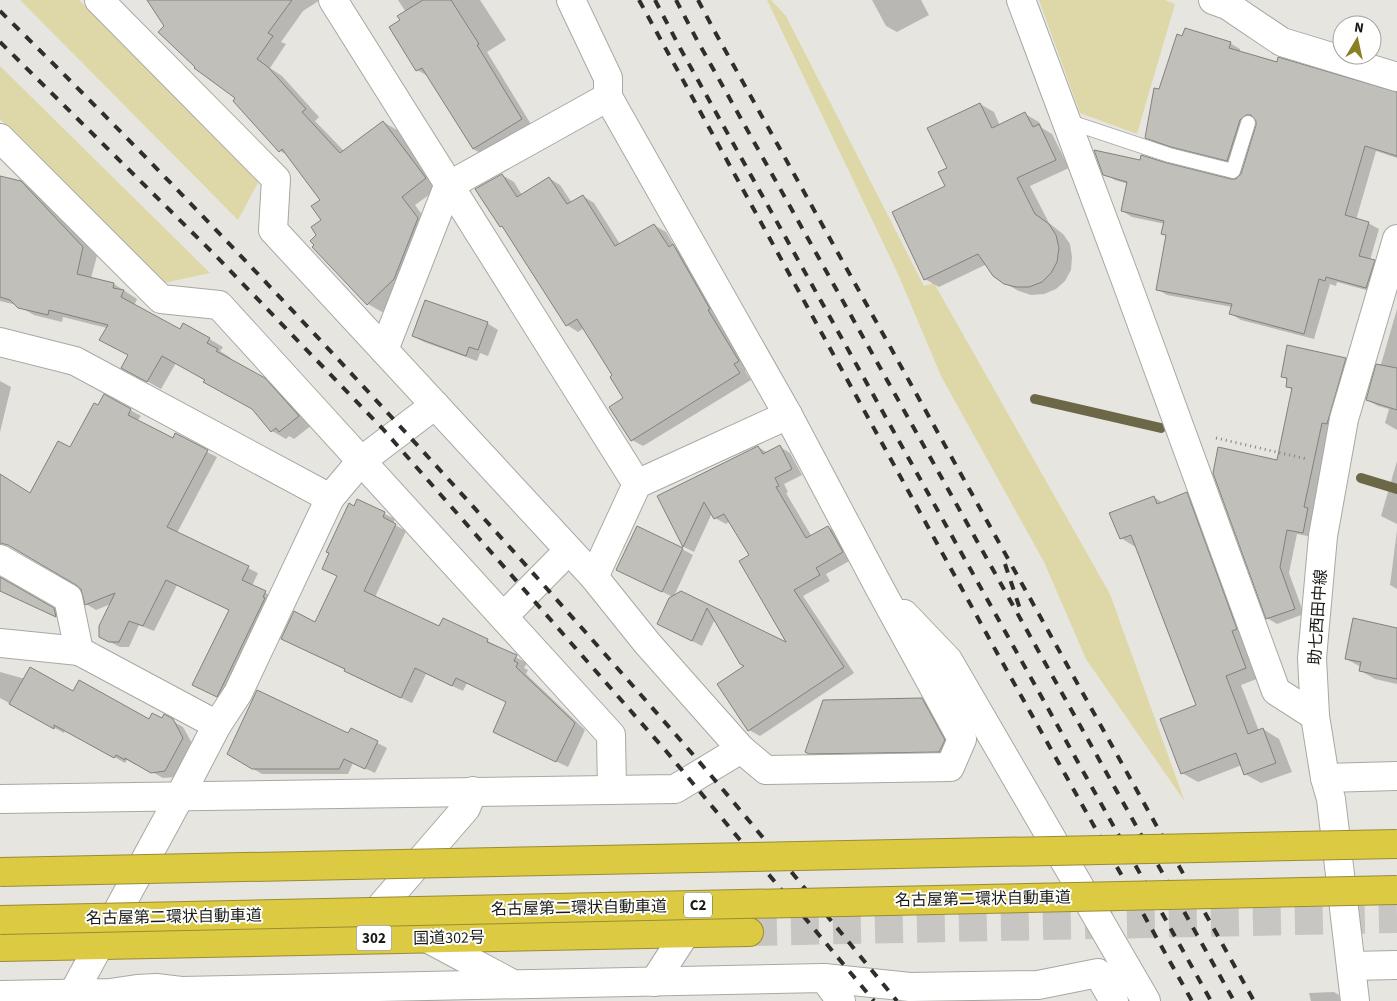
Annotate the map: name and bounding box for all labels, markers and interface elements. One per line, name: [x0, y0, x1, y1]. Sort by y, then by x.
north arrow: [1332, 15, 1382, 65]
text: N: [1353, 18, 1365, 39]
street label: 助七西田中線: [1304, 568, 1332, 666]
street label: 名古屋第二環状自動車道: [895, 886, 1071, 912]
road number: C2: [684, 892, 712, 918]
street label: 名古屋第二環状自動車道: [491, 895, 667, 921]
street label: 名古屋第二環状自動車道: [86, 904, 262, 930]
road number: 302: [356, 926, 392, 950]
street label: 国道302号: [413, 926, 485, 950]

